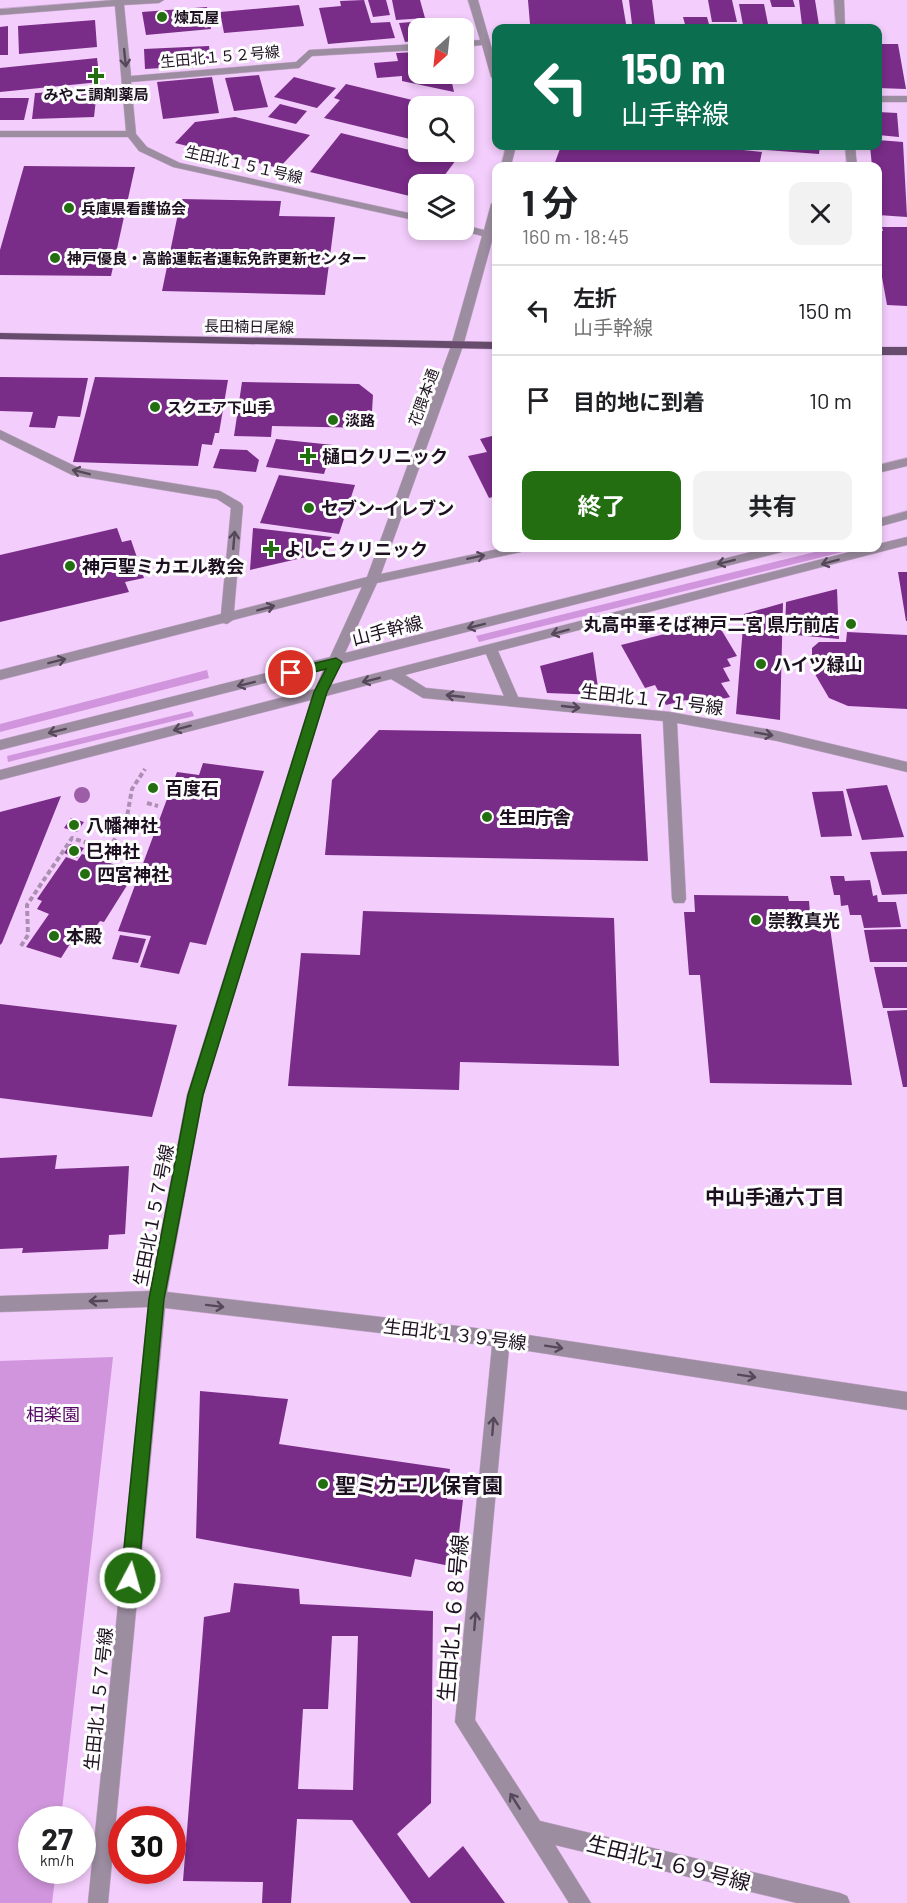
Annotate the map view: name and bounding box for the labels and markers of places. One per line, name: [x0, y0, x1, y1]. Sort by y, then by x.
place label: 煉瓦屋: [174, 8, 219, 26]
marker: 煉瓦屋: [155, 10, 169, 24]
marker: みやこ調剤薬局: [89, 69, 103, 83]
place label: みやこ調剤薬局: [43, 85, 149, 103]
place label: 兵庫県看護協会: [81, 199, 186, 217]
marker: 兵庫県看護協会: [62, 201, 76, 215]
place label: 神戸優良・高齢運転者運転免許更新センター: [66, 249, 367, 267]
marker: 神戸優良・高齢運転者運転免許更新センター: [48, 251, 62, 265]
place label: スクエア下山手: [167, 398, 272, 416]
marker: スクエア下山手: [148, 400, 162, 414]
place label: 淡路: [345, 411, 375, 429]
marker: 淡路: [326, 413, 340, 427]
place label: 樋口クリニック: [322, 445, 448, 467]
marker: 樋口クリニック: [299, 447, 317, 465]
place label: セブン-イレブン: [321, 497, 454, 519]
marker: セブン-イレブン: [302, 501, 316, 515]
place label: よしこクリニック: [284, 538, 428, 560]
marker: よしこクリニック: [262, 540, 280, 558]
place label: 神戸聖ミカエル教会: [82, 555, 244, 577]
marker: 神戸聖ミカエル教会: [63, 559, 77, 573]
place label: 丸高中華そば神戸二宮 県庁前店: [583, 613, 839, 635]
marker: 丸高中華そば神戸二宮 県庁前店: [844, 617, 858, 631]
pin: [265, 647, 316, 698]
place label: ハイツ緑山: [773, 653, 863, 675]
marker: ハイツ緑山: [754, 657, 768, 671]
place label: 百度石: [165, 777, 219, 799]
marker: 百度石: [146, 781, 160, 795]
place label: 生田庁舎: [499, 806, 571, 828]
marker: 生田庁舎: [480, 810, 494, 824]
place label: 八幡神社: [86, 814, 158, 836]
marker: 八幡神社: [67, 818, 81, 832]
place label: 巳神社: [86, 840, 140, 862]
marker: 巳神社: [67, 844, 81, 858]
place label: 四宮神社: [97, 863, 169, 885]
marker: 四宮神社: [78, 867, 92, 881]
place label: 崇教真光: [768, 909, 840, 931]
marker: 崇教真光: [749, 913, 763, 927]
place label: 本殿: [66, 925, 102, 947]
marker: 本殿: [47, 929, 61, 943]
place label: 聖ミカエル保育園: [335, 1472, 503, 1497]
marker: 聖ミカエル保育園: [316, 1477, 330, 1491]

